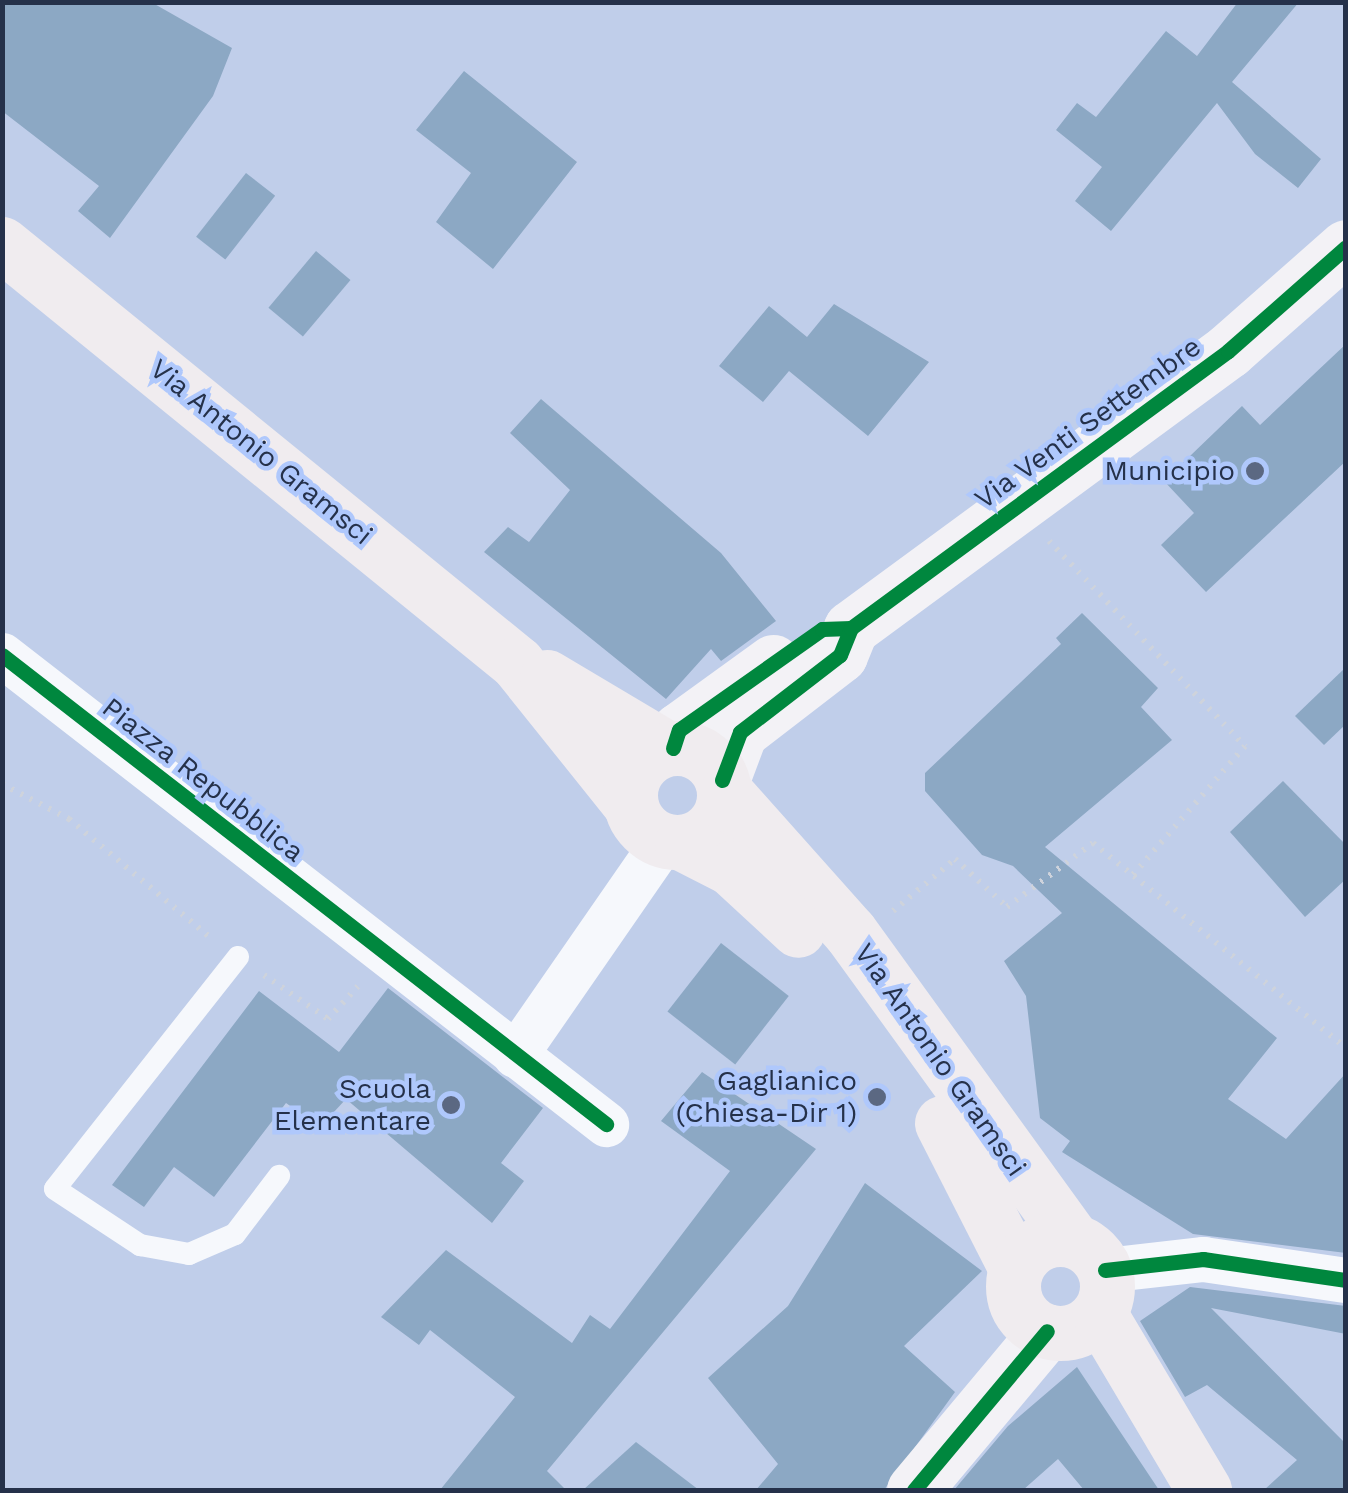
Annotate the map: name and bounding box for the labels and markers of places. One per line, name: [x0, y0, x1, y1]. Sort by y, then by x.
place label: Municipio: [1104, 454, 1235, 488]
marker: Municipio: [1244, 460, 1266, 482]
place label: Gaglianico (Chiesa-Dir 1): [675, 1064, 857, 1130]
place label: Scuola Elementare: [274, 1072, 431, 1138]
marker: Gaglianico (Chiesa-Dir 1): [866, 1086, 888, 1108]
marker: Scuola Elementare: [440, 1094, 462, 1116]

